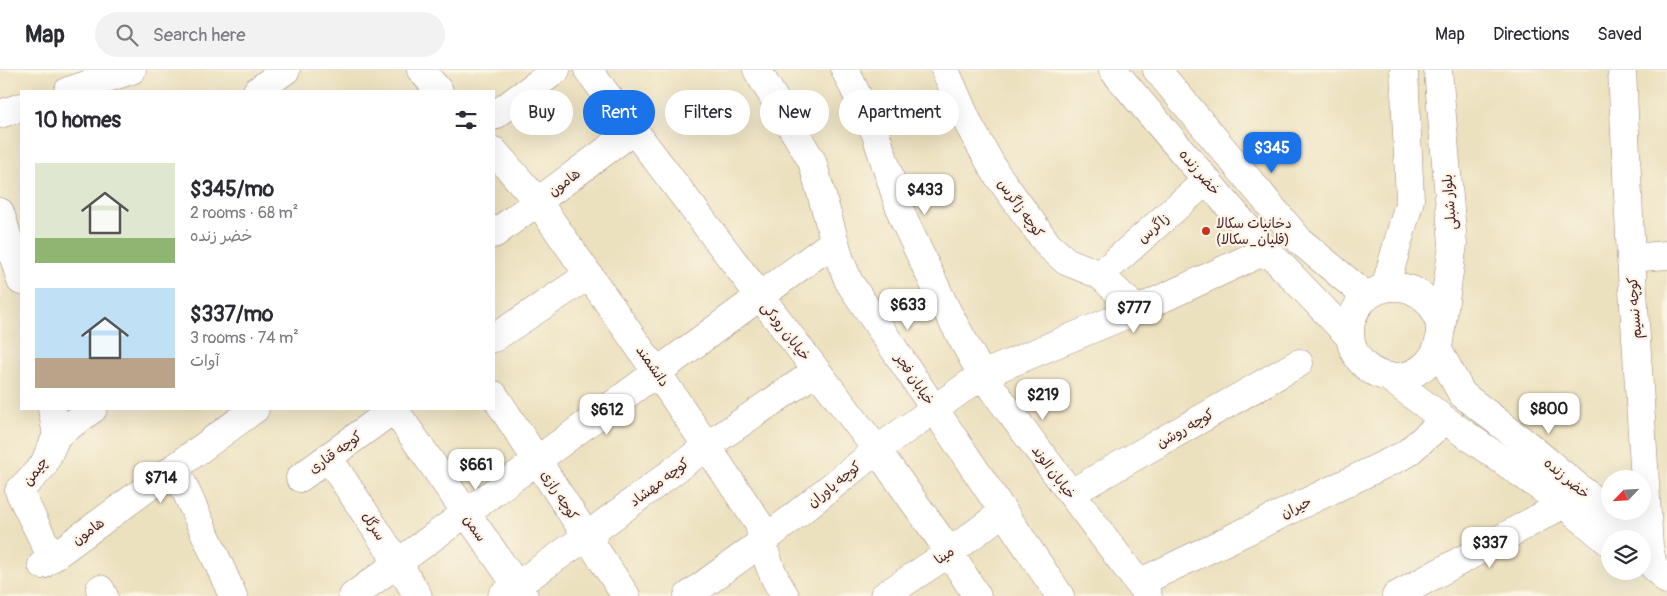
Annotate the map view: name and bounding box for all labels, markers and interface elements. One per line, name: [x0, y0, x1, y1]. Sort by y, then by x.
search box: [95, 12, 445, 57]
text: Map: [25, 20, 65, 49]
icon: search: [113, 21, 141, 49]
text: Search here: [153, 23, 246, 47]
text: Map: [1435, 23, 1465, 46]
text: Directions: [1493, 23, 1569, 46]
text: Saved: [1597, 23, 1642, 46]
chip: Buy: [510, 90, 573, 135]
chip: Rent: [583, 90, 655, 135]
chip: Filters: [665, 90, 750, 135]
chip: New: [760, 90, 829, 135]
chip: Apartment: [839, 90, 959, 135]
icon: filters: [452, 106, 480, 134]
text: 10 homes: [35, 107, 121, 134]
pin: $345: [1242, 132, 1302, 174]
text: $345: [1254, 138, 1290, 158]
street label: خضر زنده: [1176, 146, 1224, 199]
street label: هامون: [545, 165, 584, 200]
street label: بلوار شبلی: [1439, 173, 1460, 231]
pin: $433: [895, 174, 955, 216]
text: $345/mo: [190, 176, 274, 203]
street label: کوچه زاگرس: [993, 176, 1048, 241]
text: $433: [907, 180, 943, 200]
icon: home: [75, 183, 135, 243]
text: 2 rooms · 68 m²: [190, 203, 298, 223]
street label: زاگرس: [1134, 210, 1173, 247]
place label: دخانیات سکالا (قلیان_سکالا): [1216, 215, 1292, 248]
marker: دخانیات سکالا (قلیان_سکالا): [1200, 225, 1212, 237]
text: خضر زنده: [190, 226, 252, 246]
street label: کوچه نسیم: [1624, 276, 1647, 340]
pin: $633: [878, 288, 938, 331]
pin: $777: [1104, 292, 1164, 334]
text: $633: [890, 295, 926, 315]
text: $777: [1117, 298, 1151, 318]
street label: خیابان رودکی: [757, 299, 814, 364]
text: $337/mo: [190, 301, 273, 328]
icon: home: [75, 308, 135, 368]
text: 3 rooms · 74 m²: [190, 328, 299, 348]
street label: دانشمند: [632, 342, 673, 390]
street label: خیابان فجر: [891, 349, 938, 408]
text: آوات: [190, 351, 219, 371]
pin: $219: [1013, 378, 1073, 421]
text: $219: [1027, 385, 1059, 405]
pin: $800: [1519, 392, 1579, 435]
pin: $612: [577, 394, 637, 436]
text: $800: [1530, 399, 1568, 419]
text: $612: [590, 400, 624, 420]
street label: کوچه روشن: [1153, 405, 1218, 453]
street label: کوچه قناری: [305, 427, 366, 478]
street label: خیابان الوند: [1028, 442, 1079, 502]
pin: $661: [446, 448, 506, 491]
street label: چیمن: [19, 453, 53, 490]
street label: خضر زنده: [1540, 454, 1593, 502]
text: $661: [459, 455, 493, 475]
street label: کوچه مهشاد: [626, 455, 693, 511]
street label: کوچه یاوران: [804, 458, 865, 512]
pin: $714: [131, 462, 191, 504]
street label: کوچه رازی: [536, 467, 582, 524]
text: $714: [145, 468, 177, 488]
north arrow: [1601, 470, 1651, 520]
map controls: [1601, 470, 1651, 580]
street label: حیران: [1278, 493, 1314, 522]
street label: سرگل: [358, 509, 389, 544]
street label: سمن: [459, 512, 490, 545]
street label: هامون: [69, 514, 108, 549]
pin: $337: [1460, 526, 1520, 569]
button: layers: [1601, 530, 1651, 580]
text: $337: [1473, 533, 1508, 553]
street label: مینا: [931, 543, 958, 568]

